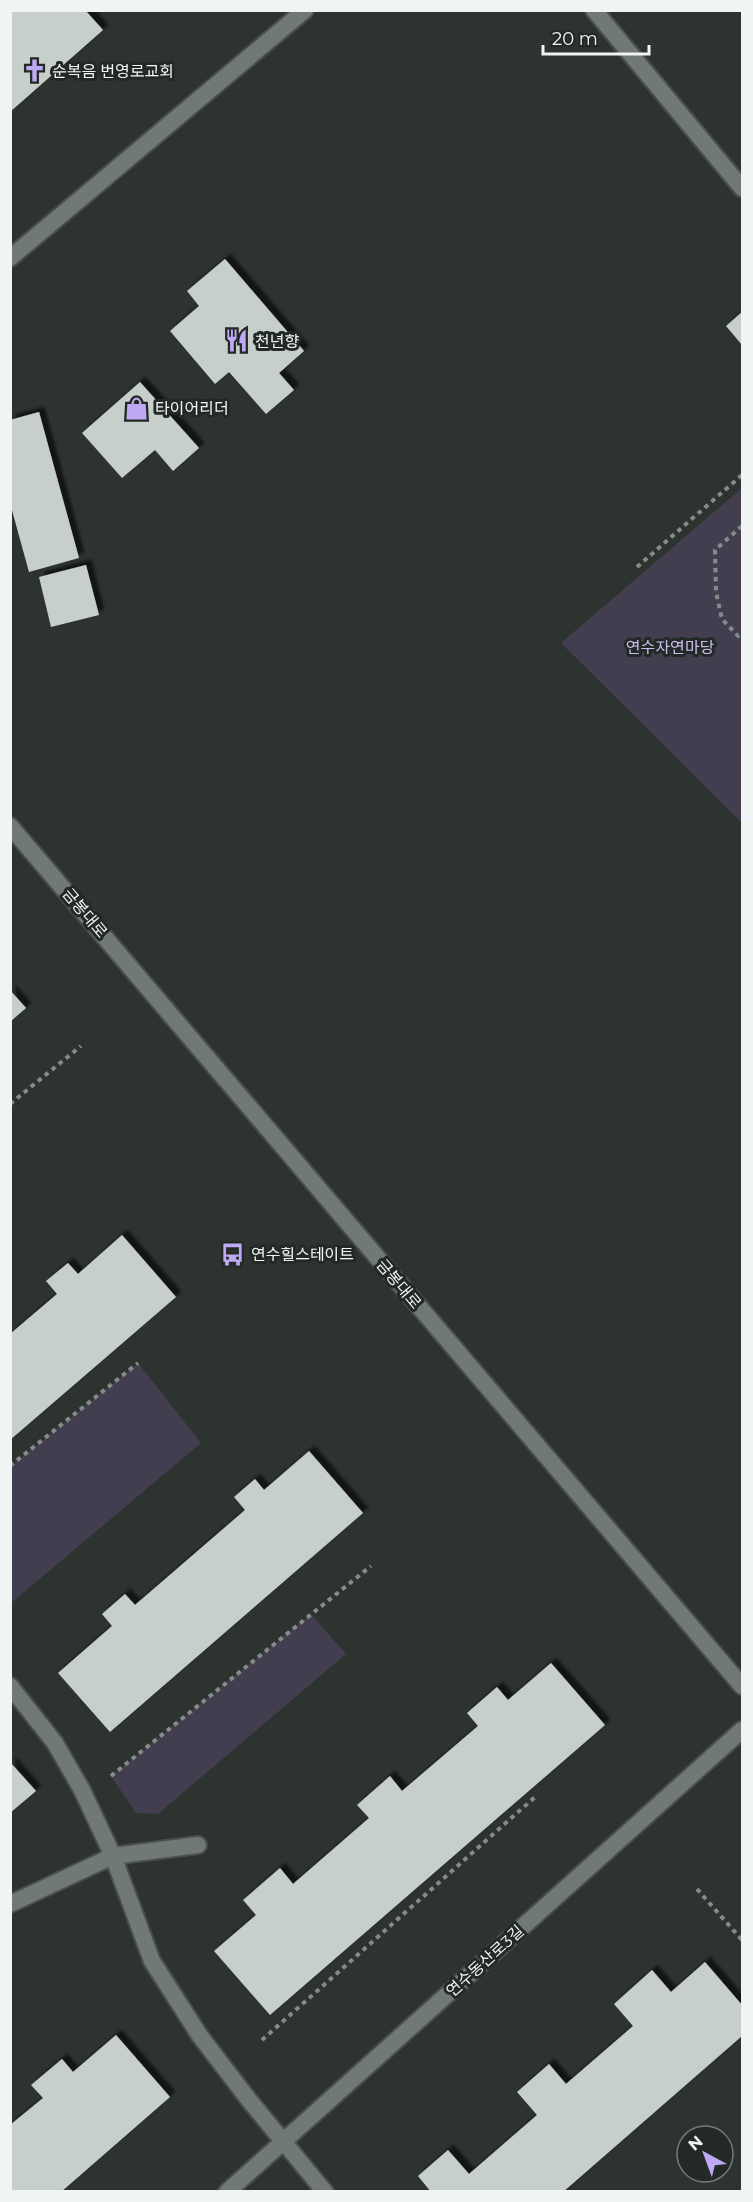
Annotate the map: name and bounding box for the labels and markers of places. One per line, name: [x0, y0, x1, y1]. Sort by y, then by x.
church icon: 순복음 번영로교회: [21, 58, 47, 84]
place label: 순복음 번영로교회: [52, 62, 174, 81]
restaurant icon: 천년향: [224, 328, 250, 354]
place label: 천년향: [255, 332, 299, 351]
shop icon: 타이어리더: [124, 395, 150, 421]
place label: 타이어리더: [155, 399, 229, 418]
bus stop icon: 연수힐스테이트: [220, 1241, 246, 1267]
place label: 연수힐스테이트: [251, 1245, 354, 1264]

